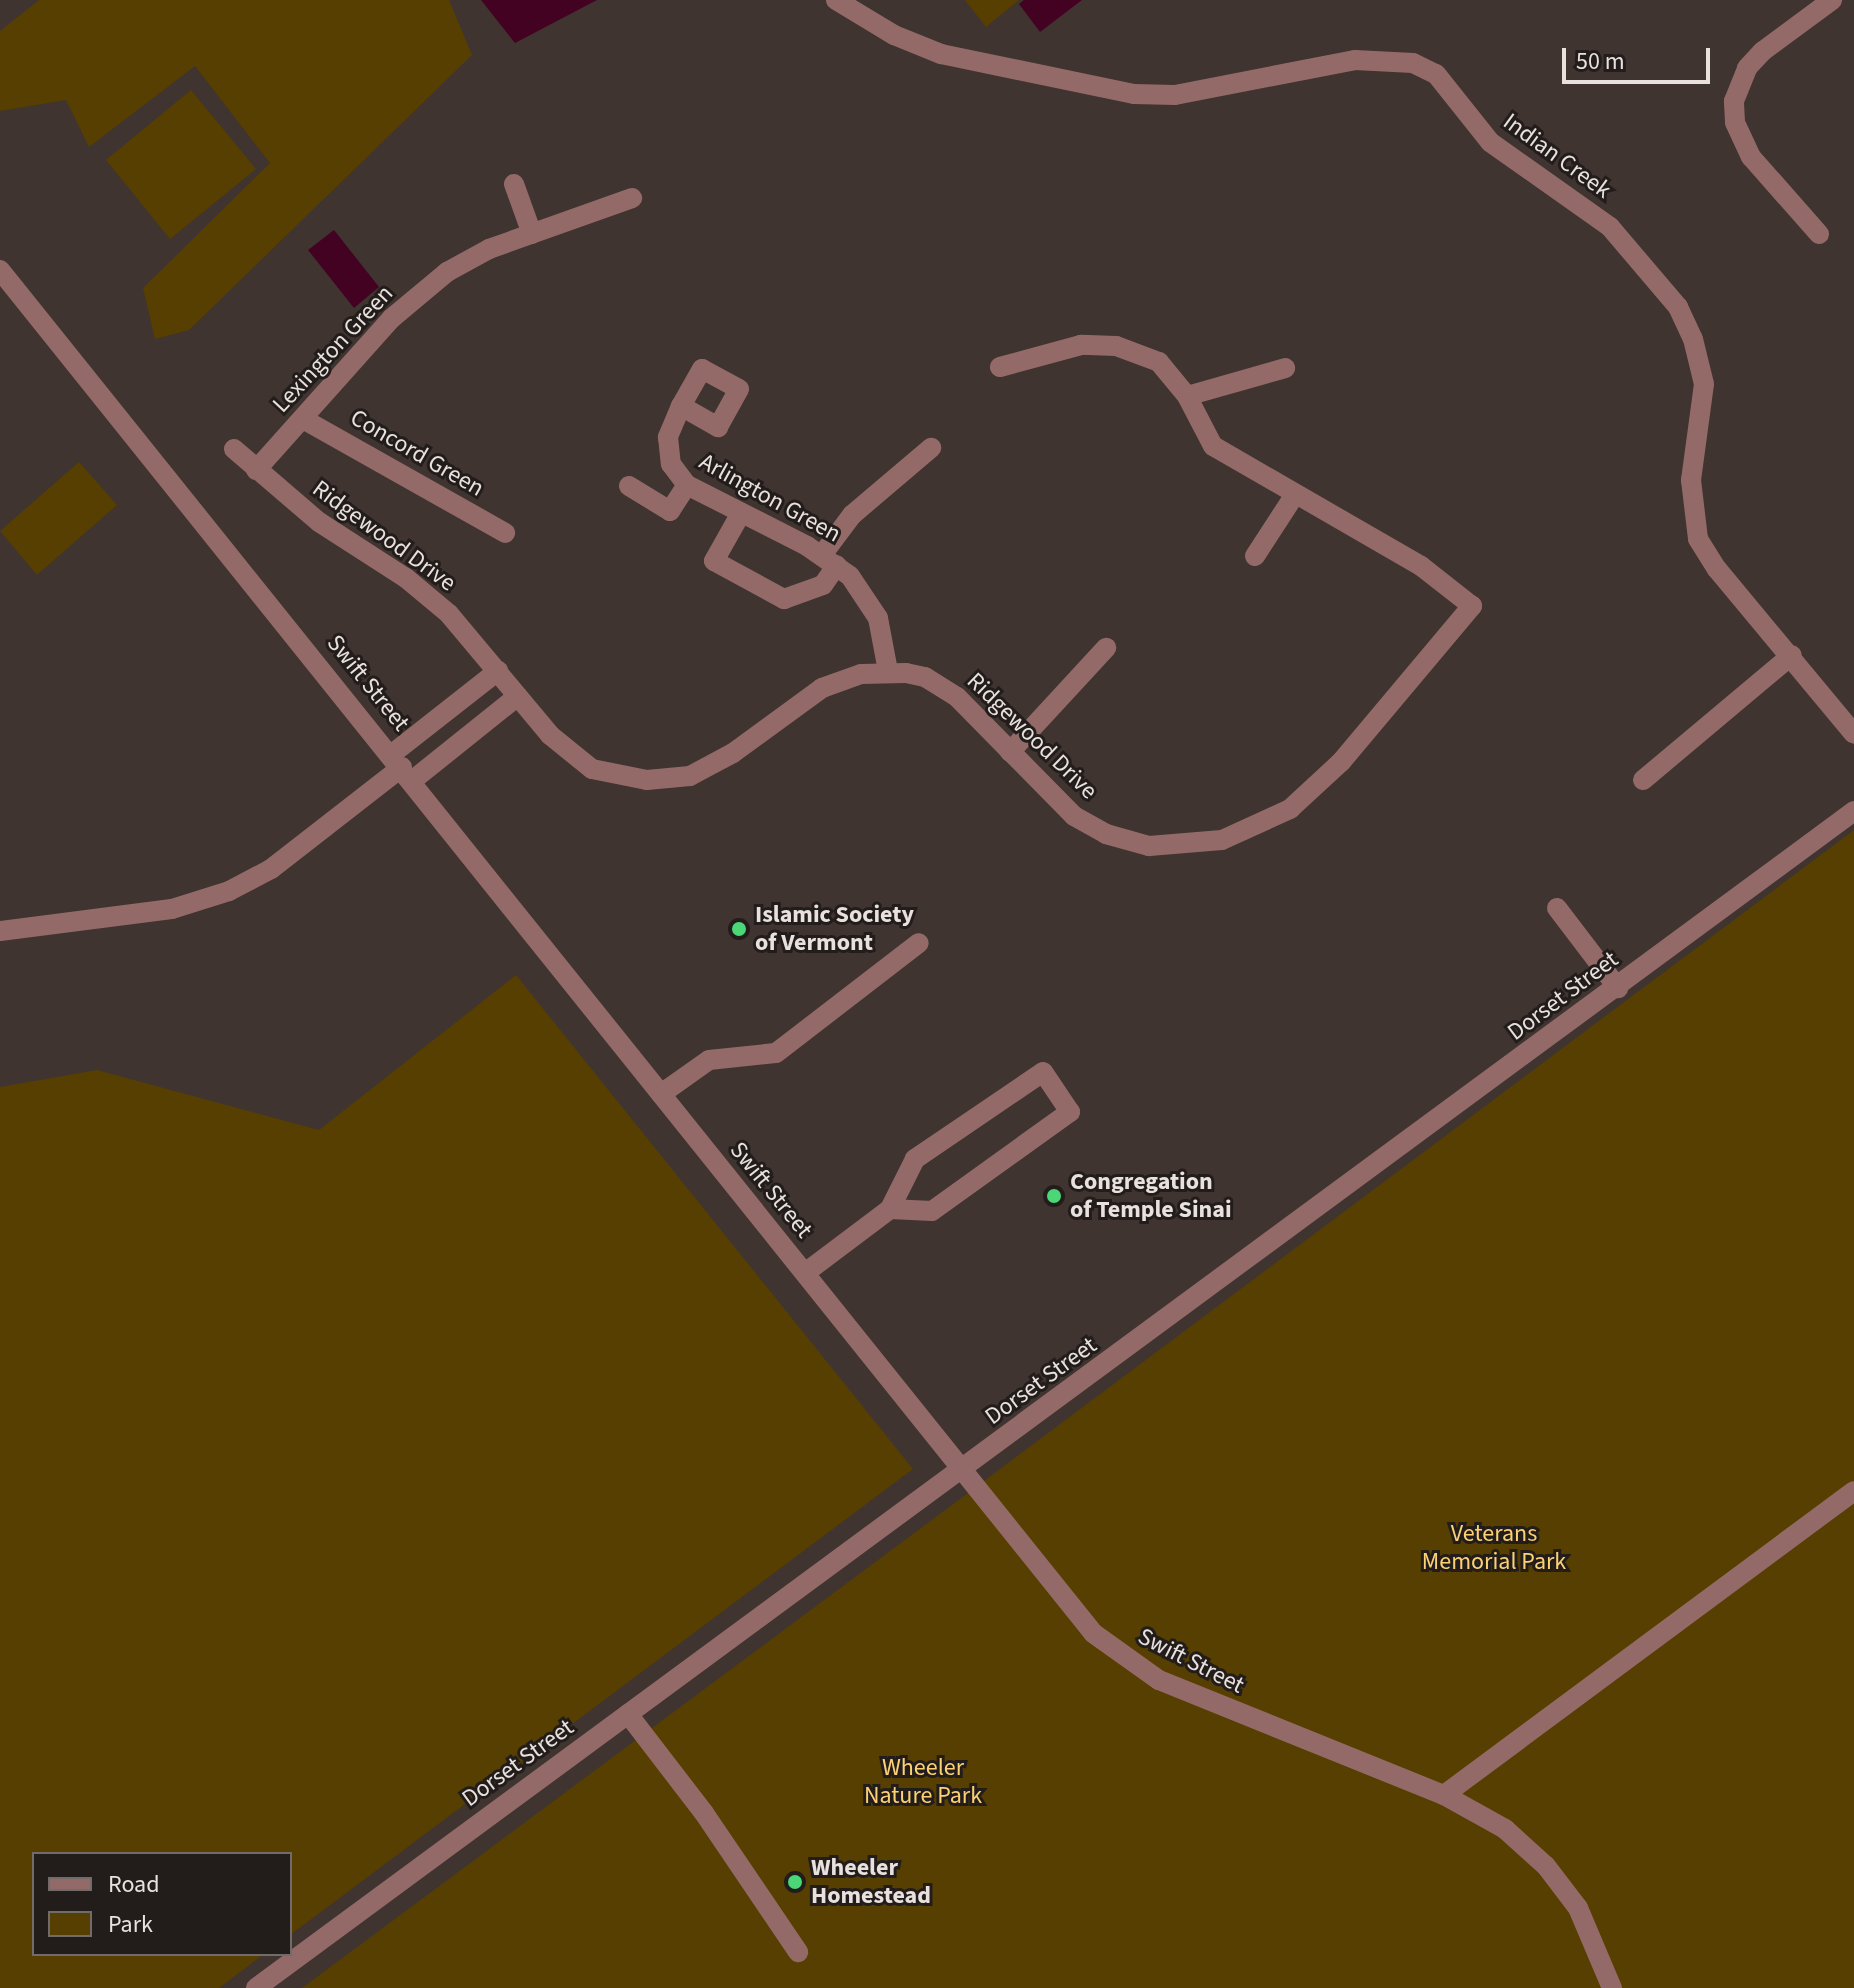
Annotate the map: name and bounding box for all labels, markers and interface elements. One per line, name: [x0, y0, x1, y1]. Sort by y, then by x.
scale bar: [1566, 32, 1714, 82]
text: 50 m: [1576, 44, 1625, 79]
street label: Indian Creek: [1497, 107, 1617, 205]
street label: Lexington Green: [267, 279, 399, 419]
street label: Concord Green: [345, 403, 489, 503]
street label: Arlington Green: [694, 447, 846, 549]
street label: Ridgewood Drive: [307, 474, 461, 598]
street label: Swift Street: [321, 629, 415, 737]
street label: Ridgewood Drive: [961, 667, 1103, 805]
place label: Islamic Society of Vermont: [755, 901, 914, 957]
marker: Islamic Society of Vermont: [730, 920, 748, 938]
street label: Dorset Street: [1502, 945, 1624, 1047]
street label: Swift Street: [724, 1136, 818, 1244]
place label: Congregation of Temple Sinai: [1070, 1168, 1232, 1224]
marker: Congregation of Temple Sinai: [1045, 1187, 1063, 1205]
street label: Dorset Street: [980, 1331, 1102, 1431]
park label: Veterans Memorial Park: [1422, 1520, 1566, 1576]
street label: Swift Street: [1133, 1622, 1249, 1700]
street label: Dorset Street: [457, 1713, 579, 1813]
park label: Wheeler Nature Park: [864, 1754, 982, 1810]
legend: [32, 1852, 292, 1956]
place label: Wheeler Homestead: [811, 1854, 931, 1910]
text: Road: [108, 1867, 160, 1902]
marker: Wheeler Homestead: [786, 1873, 804, 1891]
text: Park: [108, 1907, 153, 1942]

